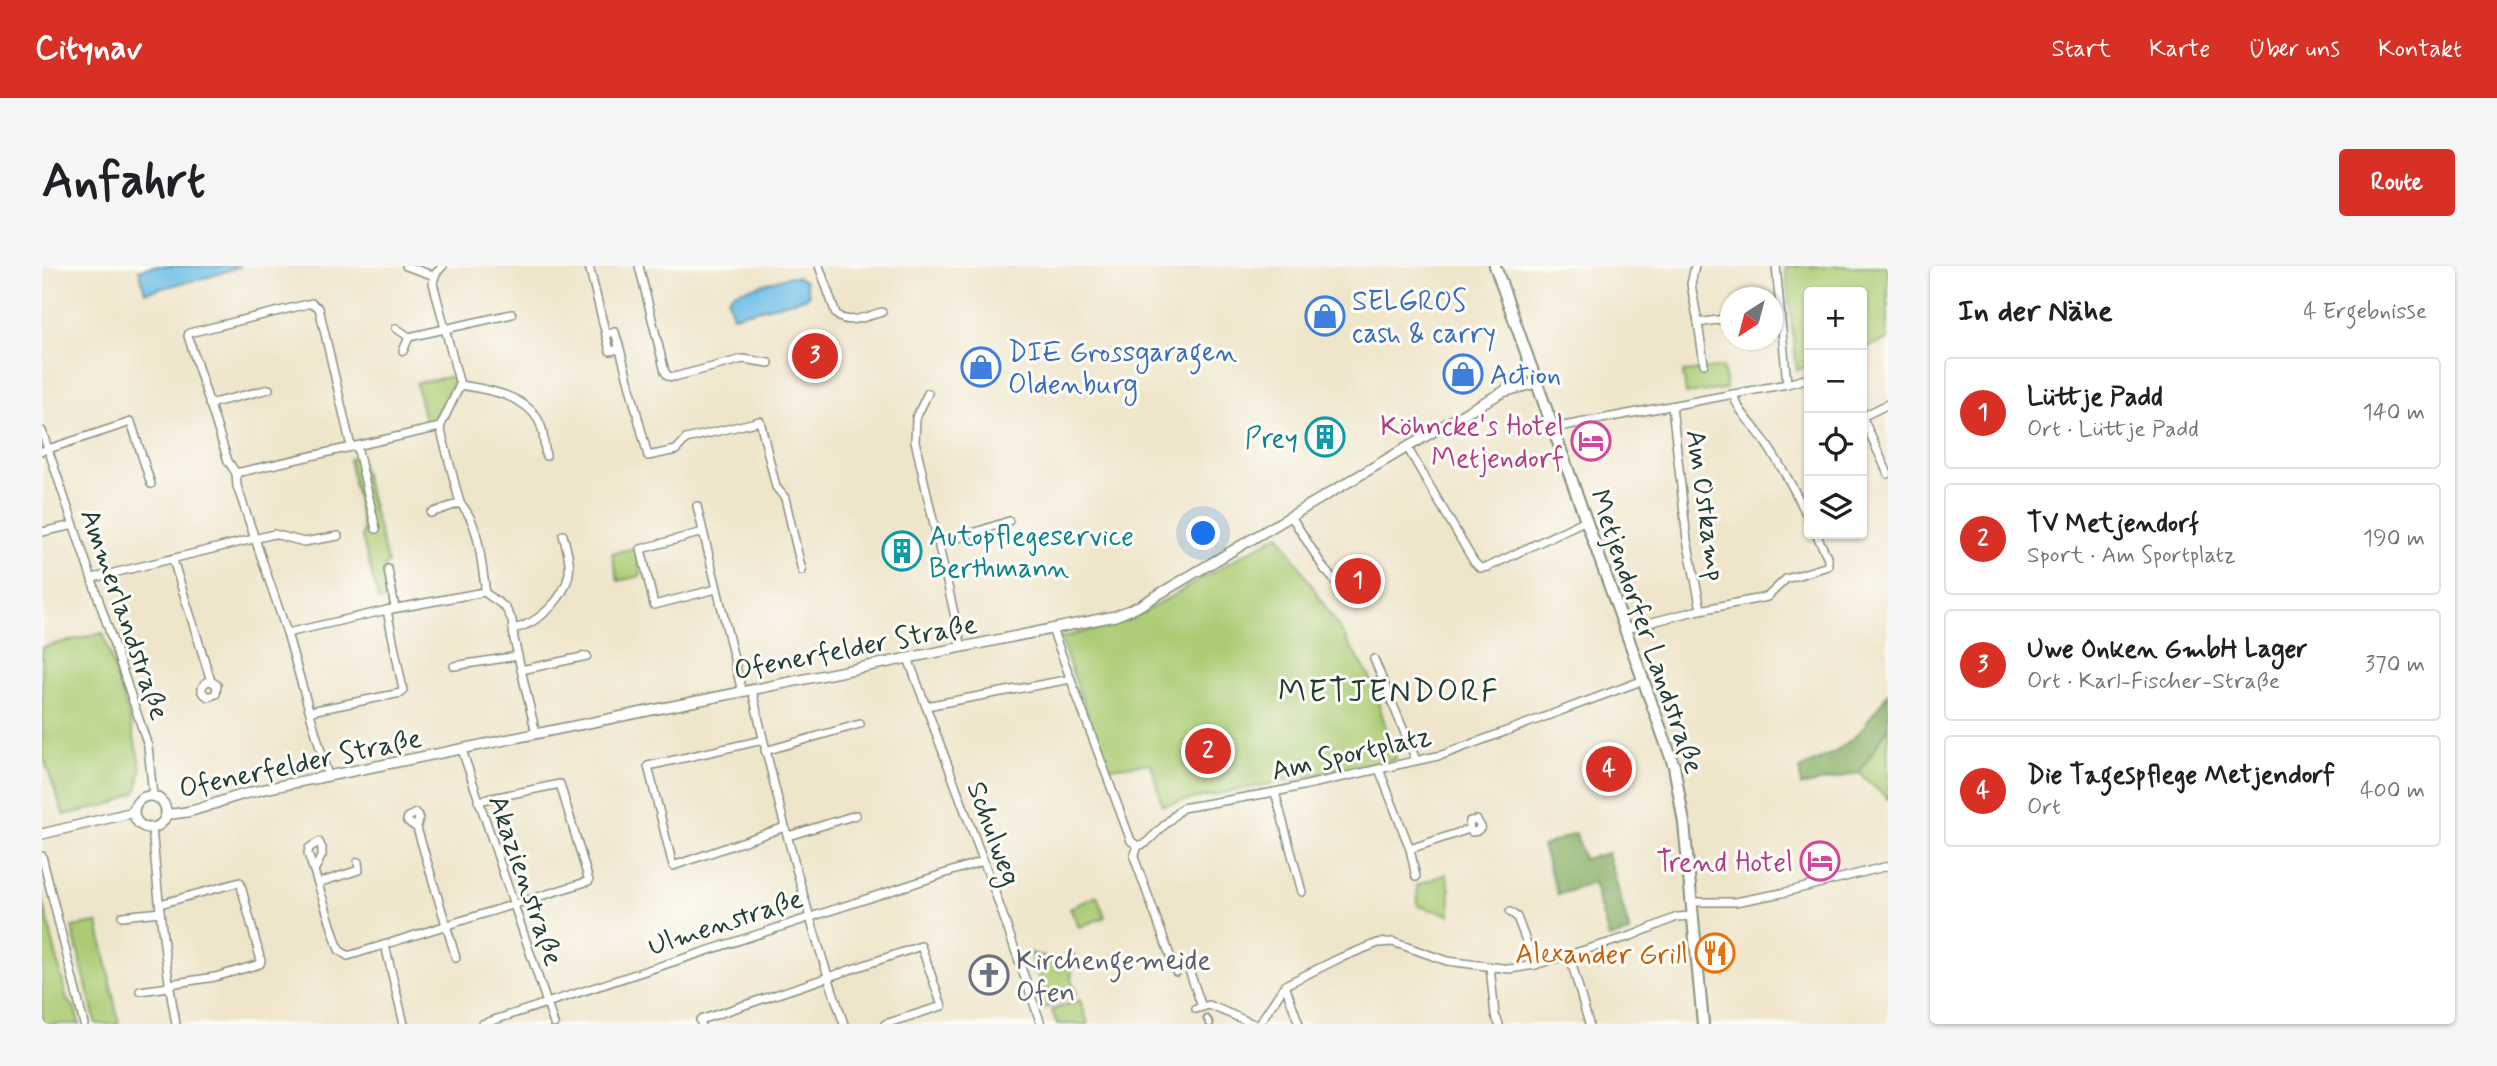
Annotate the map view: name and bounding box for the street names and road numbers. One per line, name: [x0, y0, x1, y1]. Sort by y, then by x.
street label: Am Ostkamp: [1676, 427, 1733, 583]
street label: Metjendorfer Landstraße: [1580, 485, 1712, 779]
street label: Ammerlandstraße: [70, 504, 177, 725]
street label: Ofenerfelder Straße: [731, 607, 980, 690]
street label: Am Sportplatz: [1268, 718, 1435, 791]
street label: Ofenerfelder Straße: [176, 721, 425, 808]
street label: Schulweg: [955, 777, 1029, 892]
street label: Akazienstraße: [478, 791, 571, 971]
street label: Ulmenstraße: [643, 881, 808, 966]

